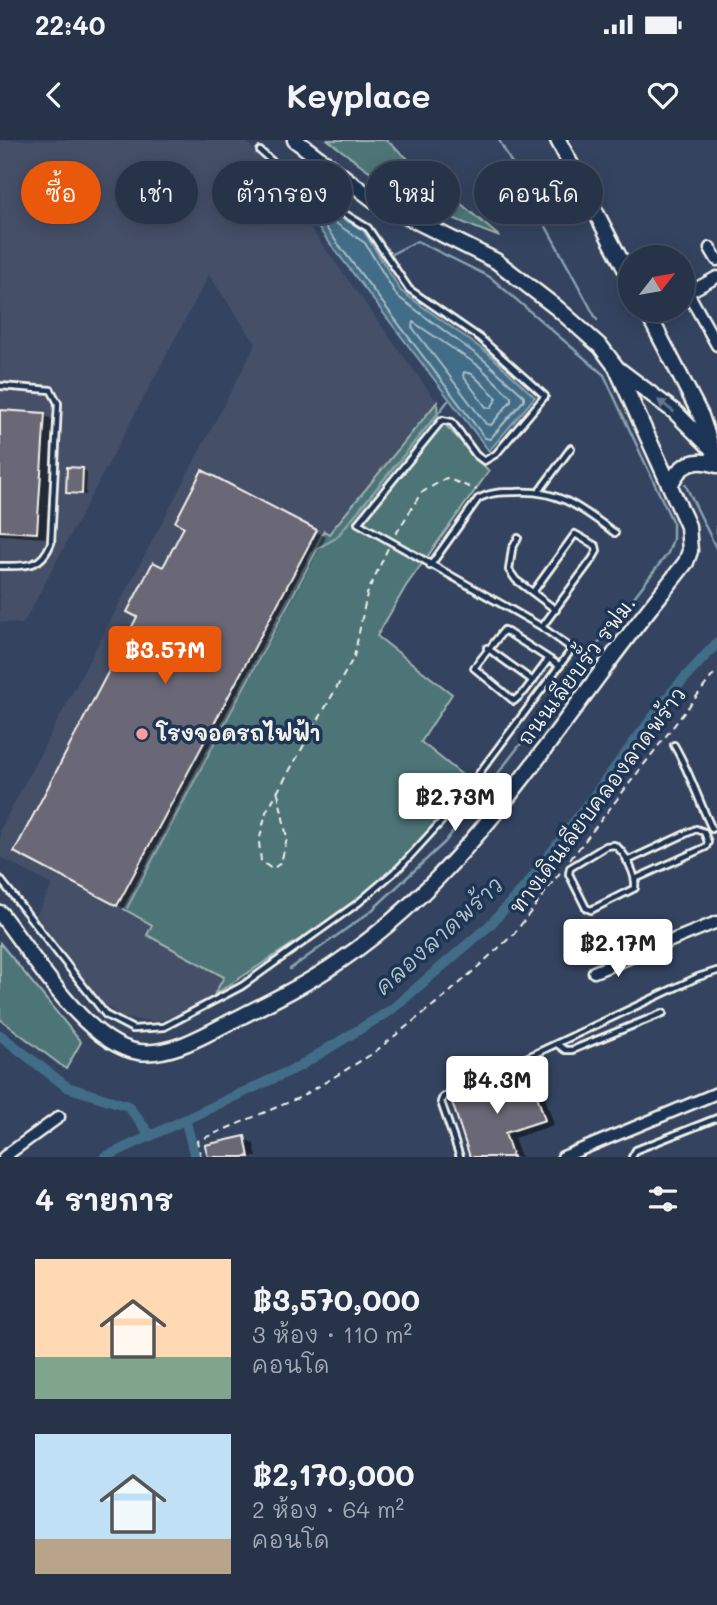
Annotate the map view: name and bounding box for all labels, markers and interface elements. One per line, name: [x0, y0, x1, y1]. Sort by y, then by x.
text: 22:40: [35, 8, 106, 42]
text: Keyplace: [286, 74, 431, 116]
icon: back: [35, 76, 73, 114]
icon: heart: [644, 76, 682, 114]
chip: ซื้อ: [21, 161, 101, 224]
chip: เช่า: [115, 161, 198, 224]
chip: ตัวกรอง: [212, 161, 352, 224]
chip: ใหม่: [366, 161, 460, 224]
chip: คอนโด: [474, 161, 603, 224]
north arrow: [618, 245, 695, 322]
map controls: [618, 245, 695, 322]
one-way arrow: [658, 398, 676, 413]
street label: ถนนเลียบรั้ว รฟม.: [506, 587, 641, 750]
pin: ฿3.57M: [108, 626, 222, 686]
text: ฿3.57M: [124, 634, 206, 664]
street label: ทางเดินเลียบคลองลาดพร้าว: [502, 681, 691, 919]
place label: โรงจอดรถไฟฟ้า: [155, 718, 320, 746]
marker: โรงจอดรถไฟฟ้า: [134, 726, 150, 742]
pin: ฿2.73M: [398, 774, 512, 833]
text: ฿2.73M: [415, 781, 495, 811]
water label: คลองลาดพร้าว: [368, 870, 509, 1001]
pin: ฿2.17M: [561, 920, 675, 979]
text: ฿2.17M: [579, 927, 657, 957]
pin: ฿4.3M: [448, 1056, 546, 1116]
text: ฿4.3M: [462, 1064, 532, 1094]
text: 4 รายการ: [35, 1179, 173, 1219]
icon: filters: [644, 1180, 682, 1218]
text: ฿3,570,000: [252, 1279, 420, 1319]
icon: home: [91, 1287, 175, 1371]
text: 3 ห้อง · 110 m²: [252, 1319, 412, 1349]
text: คอนโด: [252, 1349, 330, 1379]
text: ฿2,170,000: [252, 1454, 415, 1494]
icon: home: [91, 1462, 175, 1546]
text: 2 ห้อง · 64 m²: [252, 1494, 404, 1524]
text: คอนโด: [252, 1524, 330, 1554]

